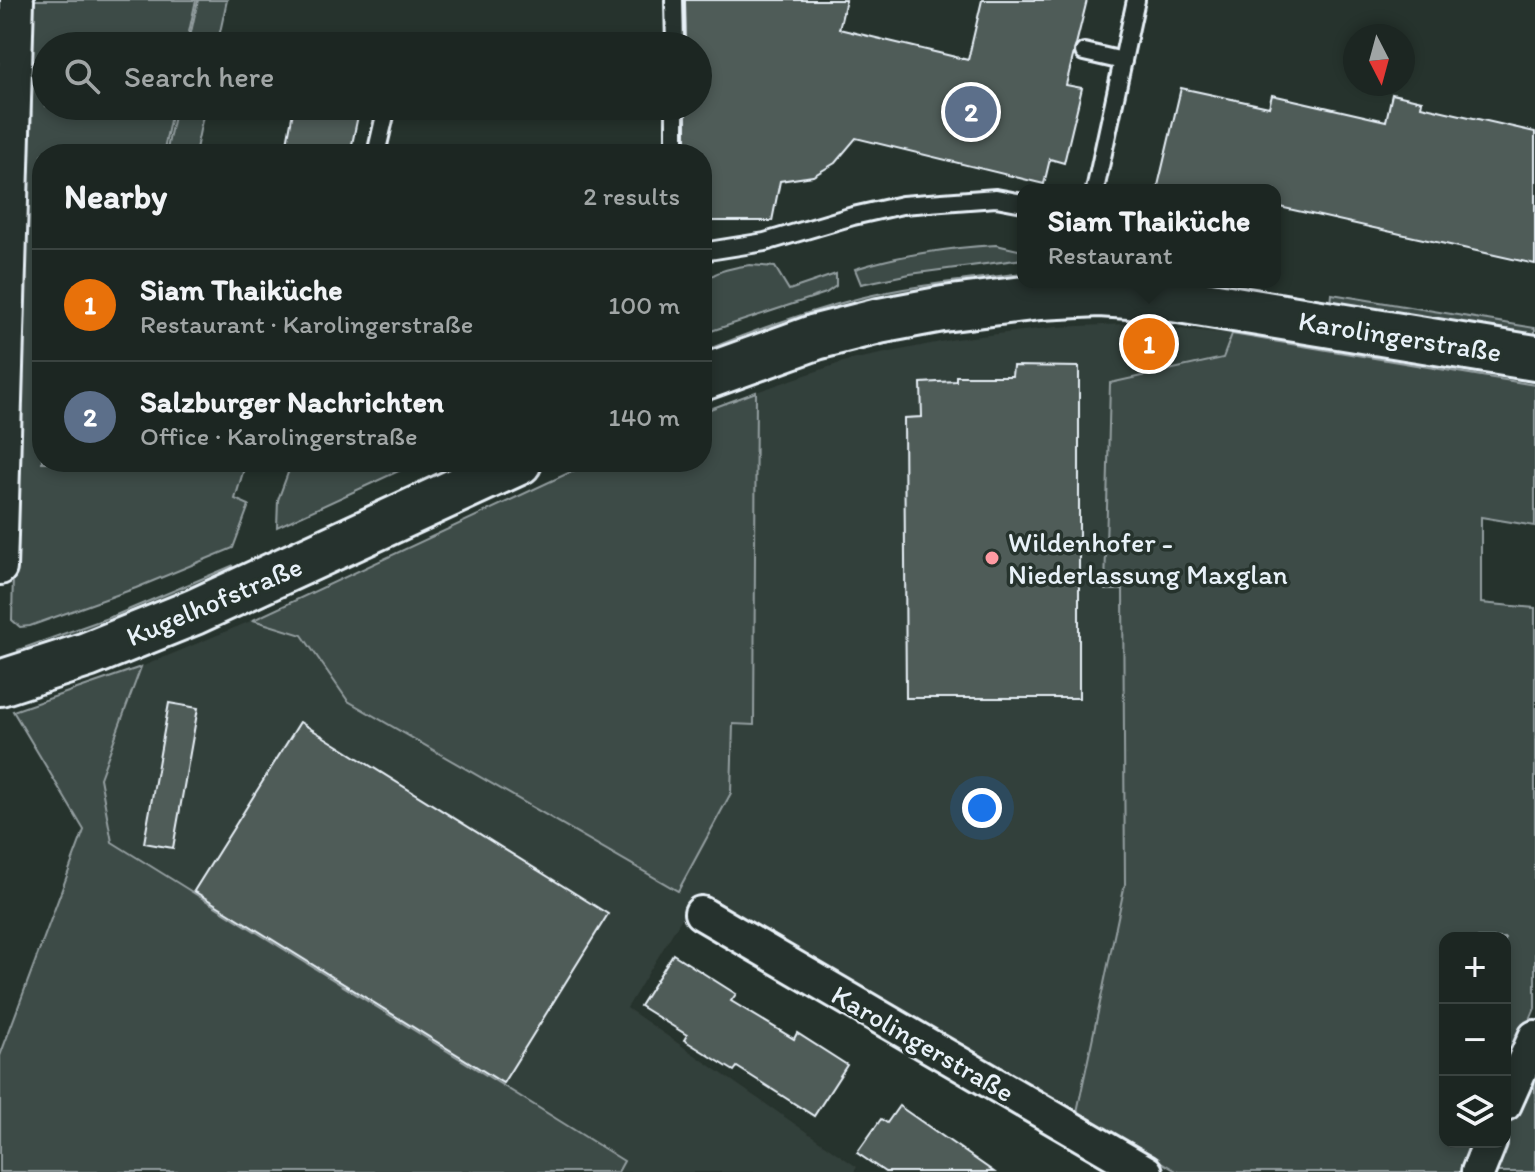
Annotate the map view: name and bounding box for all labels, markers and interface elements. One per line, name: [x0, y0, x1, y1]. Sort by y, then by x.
north arrow: [1343, 24, 1415, 96]
search box: [32, 32, 712, 120]
icon: search: [60, 54, 104, 98]
text: Search here: [124, 58, 274, 95]
pin: 2: [945, 82, 997, 142]
text: Nearby: [64, 176, 167, 217]
text: 2 results: [583, 180, 680, 212]
popup: [1017, 184, 1281, 288]
text: Siam Thaiküche: [1048, 202, 1250, 239]
text: Restaurant: [1048, 239, 1173, 271]
text: Siam Thaiküche: [140, 271, 342, 308]
text: 1: [84, 289, 96, 321]
text: 100 m: [608, 289, 680, 321]
street label: Karolingerstraße: [1296, 303, 1504, 369]
text: Restaurant · Karolingerstraße: [140, 308, 473, 340]
pin: 1: [1123, 314, 1175, 374]
text: Salzburger Nachrichten: [140, 383, 444, 420]
text: 2: [83, 401, 97, 433]
text: 140 m: [609, 401, 680, 433]
text: Office · Karolingerstraße: [140, 420, 417, 452]
place label: Wildenhofer - Niederlassung Maxglan: [1008, 525, 1288, 591]
street label: Kugelhofstraße: [121, 549, 307, 653]
marker: Wildenhofer - Niederlassung Maxglan: [983, 549, 1001, 567]
your location: [962, 788, 1002, 828]
map controls: [1439, 932, 1511, 1148]
button: +: [1439, 932, 1511, 1004]
street label: Karolingerstraße: [826, 977, 1020, 1109]
button: −: [1439, 1004, 1511, 1076]
button: layers: [1439, 1076, 1511, 1148]

